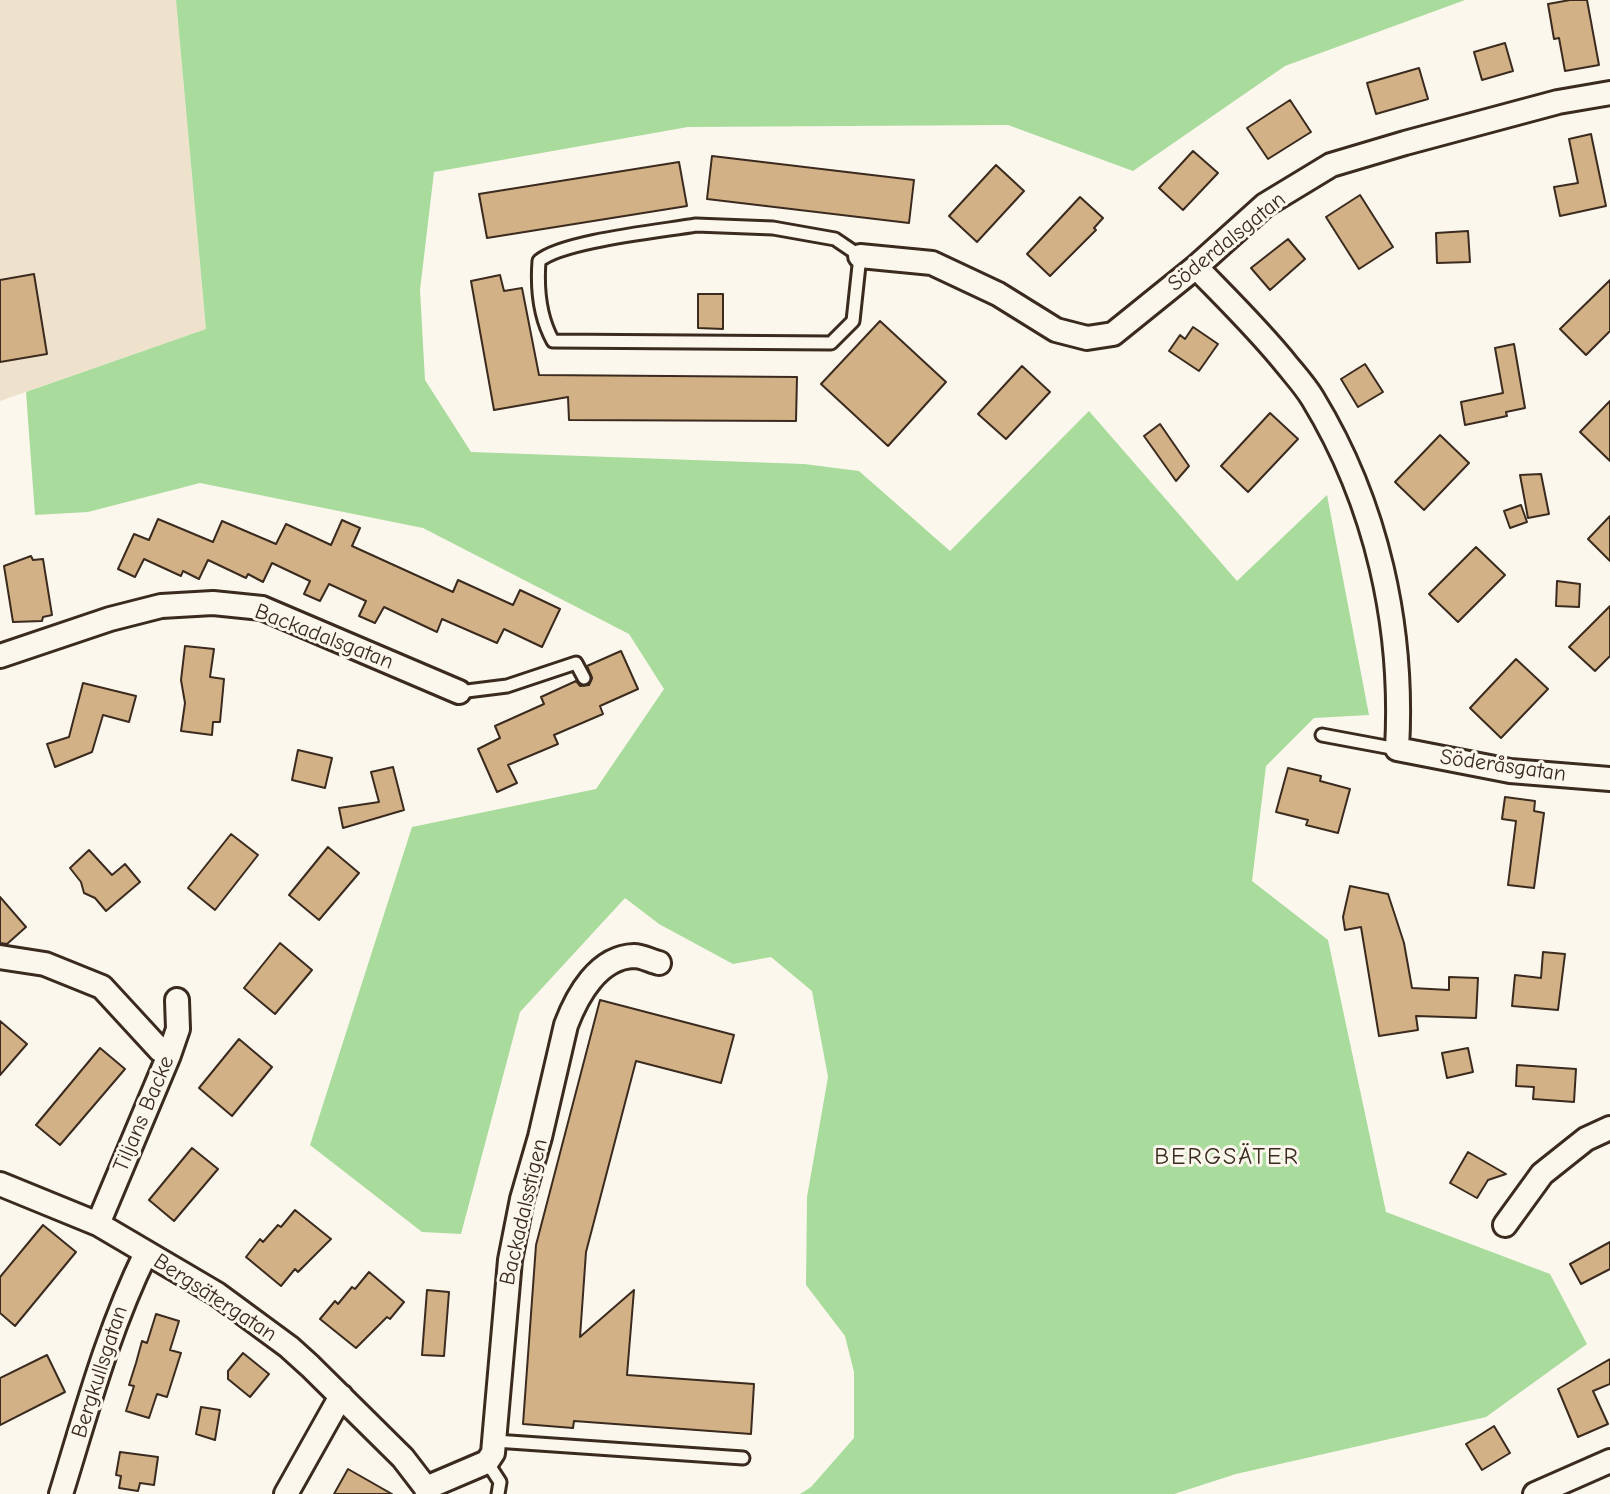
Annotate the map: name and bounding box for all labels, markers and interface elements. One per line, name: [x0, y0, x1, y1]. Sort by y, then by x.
street label: Söderdalsgatan: [1163, 187, 1291, 297]
street label: Backadalsgatan: [251, 598, 397, 676]
street label: Söderåsgatan: [1438, 744, 1568, 788]
street label: Tiljans Backe: [108, 1052, 180, 1176]
street label: Backadalsstigen: [494, 1136, 554, 1288]
district label: BERGSÄTER: [1154, 1143, 1300, 1171]
street label: Bergsätergatan: [148, 1248, 282, 1348]
street label: Bergkullsgatan: [66, 1303, 134, 1441]

